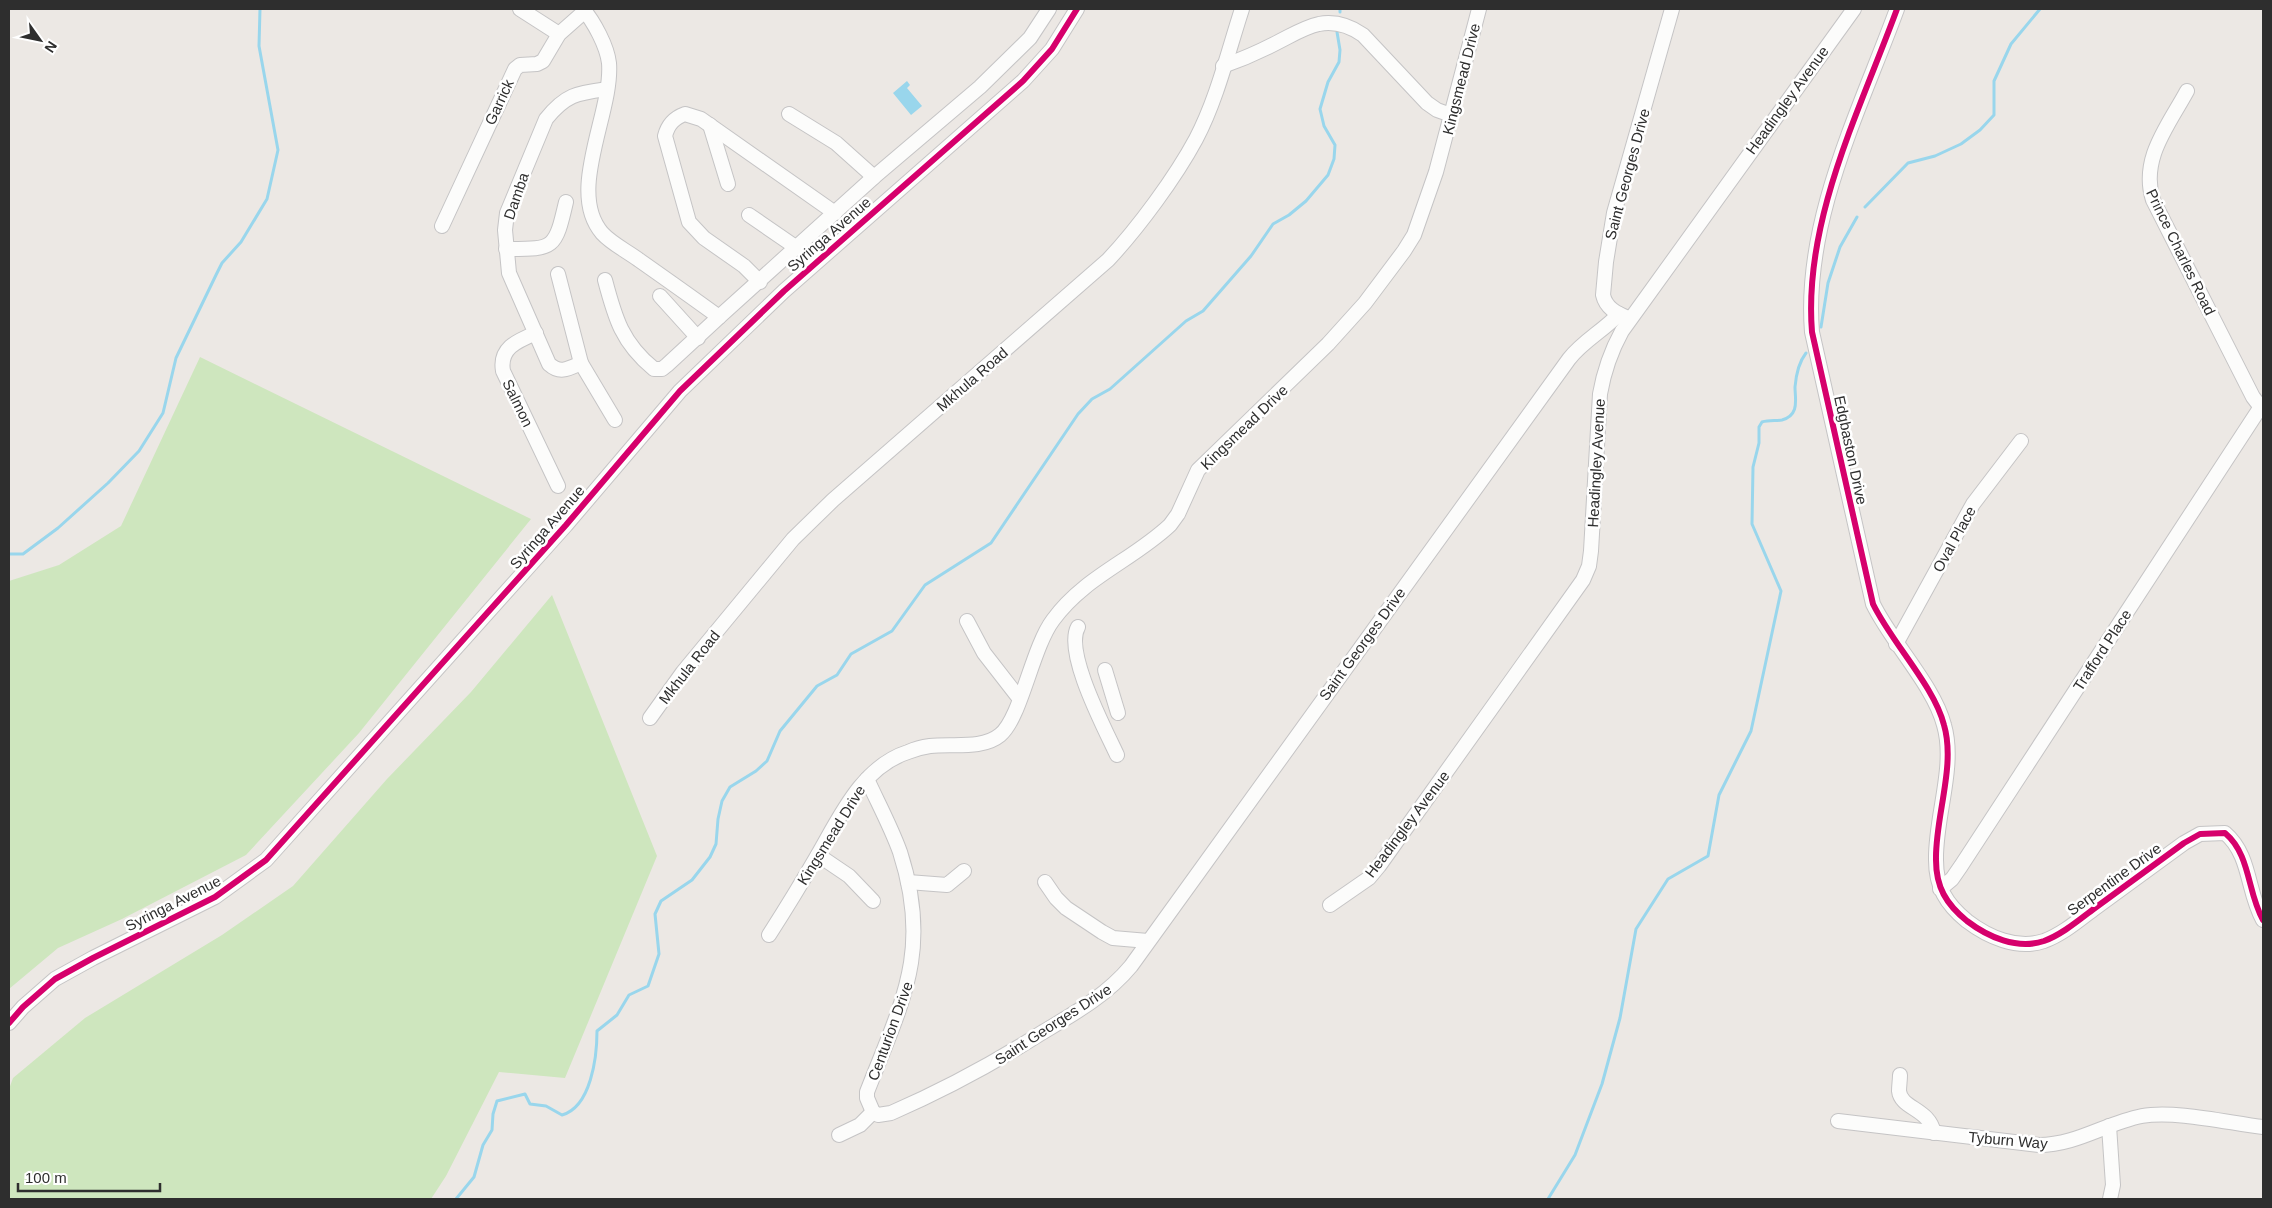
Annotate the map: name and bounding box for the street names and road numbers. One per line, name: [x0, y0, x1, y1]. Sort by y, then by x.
street label: Kingsmead Drive: [1439, 22, 1483, 136]
street label: Headingley Avenue: [1742, 43, 1832, 157]
street label: Garrick: [481, 76, 517, 127]
street label: Saint Georges Drive: [1601, 107, 1653, 241]
street label: Damba: [500, 170, 532, 222]
street label: Prince Charles Road: [2143, 186, 2219, 318]
street label: Syringa Avenue: [784, 193, 874, 275]
street label: Mkhula Road: [933, 344, 1011, 414]
street label: Salmon: [499, 376, 537, 430]
street label: Kingsmead Drive: [1197, 381, 1291, 473]
street label: Edgbaston Drive: [1831, 394, 1871, 506]
street label: Headingley Avenue: [1584, 398, 1608, 528]
street label: Syringa Avenue: [506, 482, 588, 572]
street label: Oval Place: [1929, 503, 1979, 575]
street label: Saint Georges Drive: [1315, 584, 1409, 704]
street label: Trafford Place: [2069, 606, 2135, 694]
street label: Mkhula Road: [655, 627, 723, 707]
street label: Headingley Avenue: [1361, 767, 1453, 881]
street label: Kingsmead Drive: [794, 782, 868, 888]
street label: Serpentine Drive: [2064, 839, 2164, 919]
street label: Syringa Avenue: [122, 872, 224, 934]
street label: Centurion Drive: [864, 979, 916, 1083]
street label: Saint Georges Drive: [992, 980, 1114, 1068]
street label: Tyburn Way: [1968, 1128, 2049, 1152]

